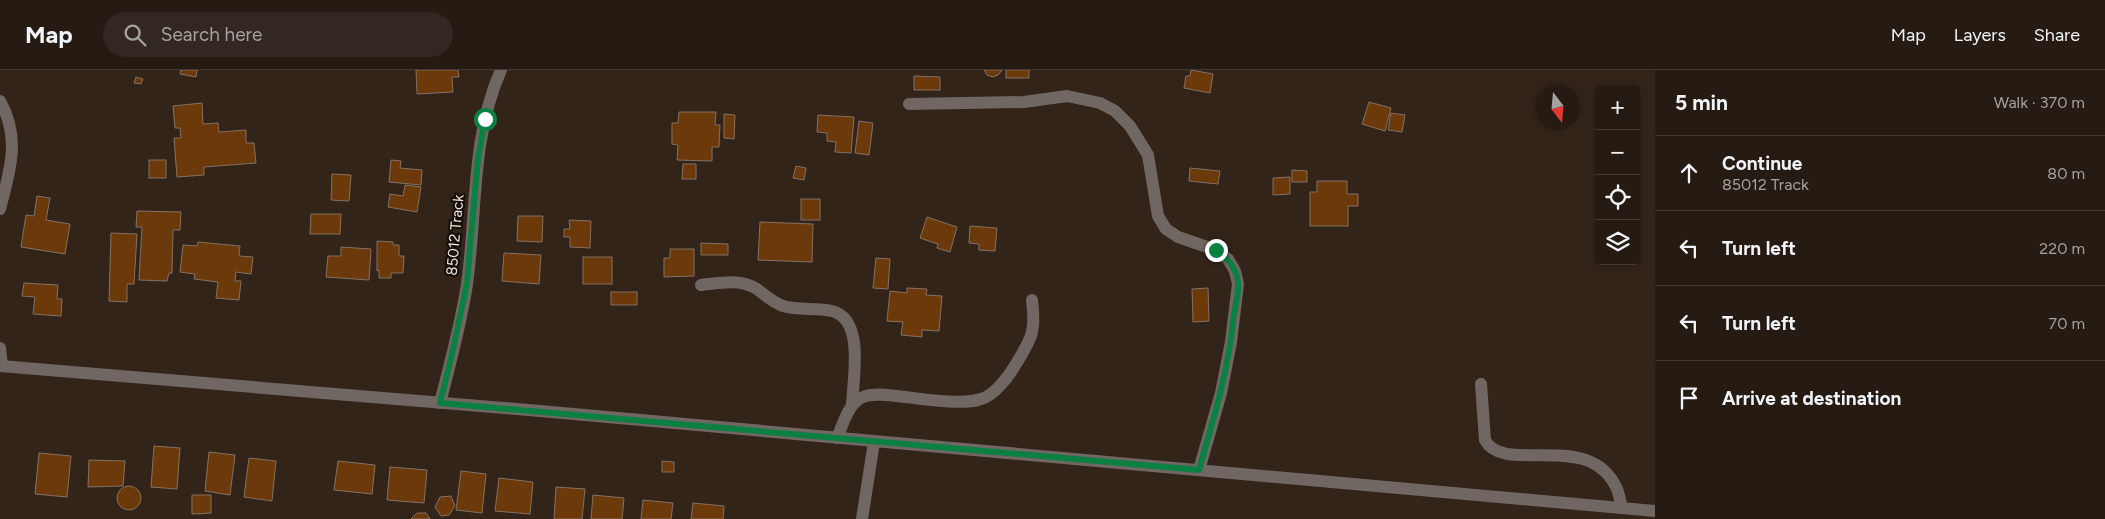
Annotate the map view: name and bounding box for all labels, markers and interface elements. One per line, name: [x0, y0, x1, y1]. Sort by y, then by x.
search box: [103, 12, 453, 57]
text: Map: [25, 20, 73, 49]
icon: search: [121, 21, 149, 49]
text: Search here: [161, 23, 262, 46]
text: Map: [1891, 24, 1926, 46]
text: Layers: [1954, 24, 2006, 46]
text: Share: [2034, 24, 2080, 46]
north arrow: [1535, 85, 1580, 130]
map controls: [1595, 85, 1640, 265]
button: +: [1595, 85, 1640, 130]
text: 5 min: [1675, 90, 1728, 115]
text: Walk · 370 m: [1994, 93, 2085, 112]
route start: [474, 108, 497, 131]
button: −: [1595, 130, 1640, 175]
text: Continue: [1722, 152, 1802, 175]
icon: ahead: [1675, 159, 1703, 187]
text: 80 m: [2047, 164, 2085, 183]
button: locate: [1595, 175, 1640, 220]
text: 85012 Track: [1722, 175, 1809, 194]
street label: 85012 Track: [442, 193, 468, 276]
button: layers: [1595, 220, 1640, 265]
icon: left: [1675, 234, 1703, 262]
text: Turn left: [1722, 237, 1796, 260]
route end: [1205, 239, 1228, 262]
text: 220 m: [2039, 239, 2085, 258]
icon: left: [1675, 309, 1703, 337]
text: Turn left: [1722, 312, 1796, 335]
text: 70 m: [2049, 314, 2085, 333]
icon: arrive: [1675, 384, 1703, 412]
text: Arrive at destination: [1722, 387, 1901, 410]

